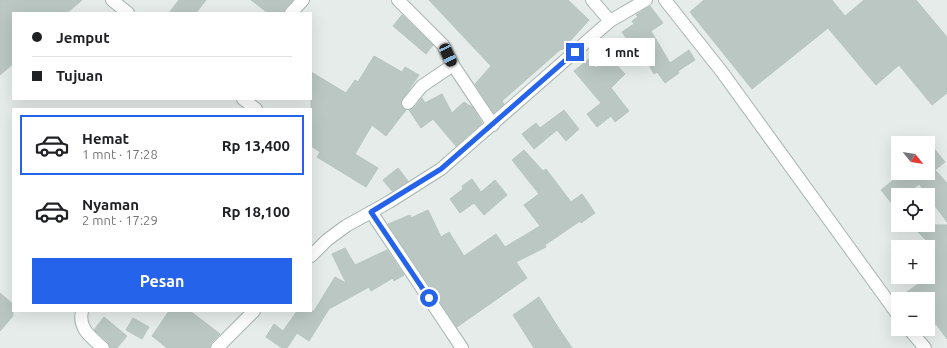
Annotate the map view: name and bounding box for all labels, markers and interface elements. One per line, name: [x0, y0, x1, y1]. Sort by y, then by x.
text: Jemput: [56, 29, 110, 46]
callout: 1 mnt: [589, 38, 655, 66]
car: [437, 42, 459, 68]
route end: [566, 43, 584, 61]
text: 1 mnt: [605, 45, 639, 59]
text: Tujuan: [56, 67, 103, 84]
icon: car: [34, 127, 70, 163]
text: Hemat: [82, 130, 129, 147]
north arrow: [891, 136, 935, 180]
map controls: [891, 136, 935, 336]
text: Rp 13,400: [222, 137, 290, 154]
text: 1 mnt · 17:28: [82, 147, 158, 161]
button: locate: [891, 188, 935, 232]
icon: car: [34, 193, 70, 229]
text: Nyaman: [82, 196, 139, 213]
text: Rp 18,100: [222, 203, 290, 220]
text: 2 mnt · 17:29: [82, 213, 158, 227]
button: +: [891, 240, 935, 284]
button: Pesan: [32, 258, 292, 304]
route start: [420, 289, 438, 307]
button: −: [891, 292, 935, 336]

